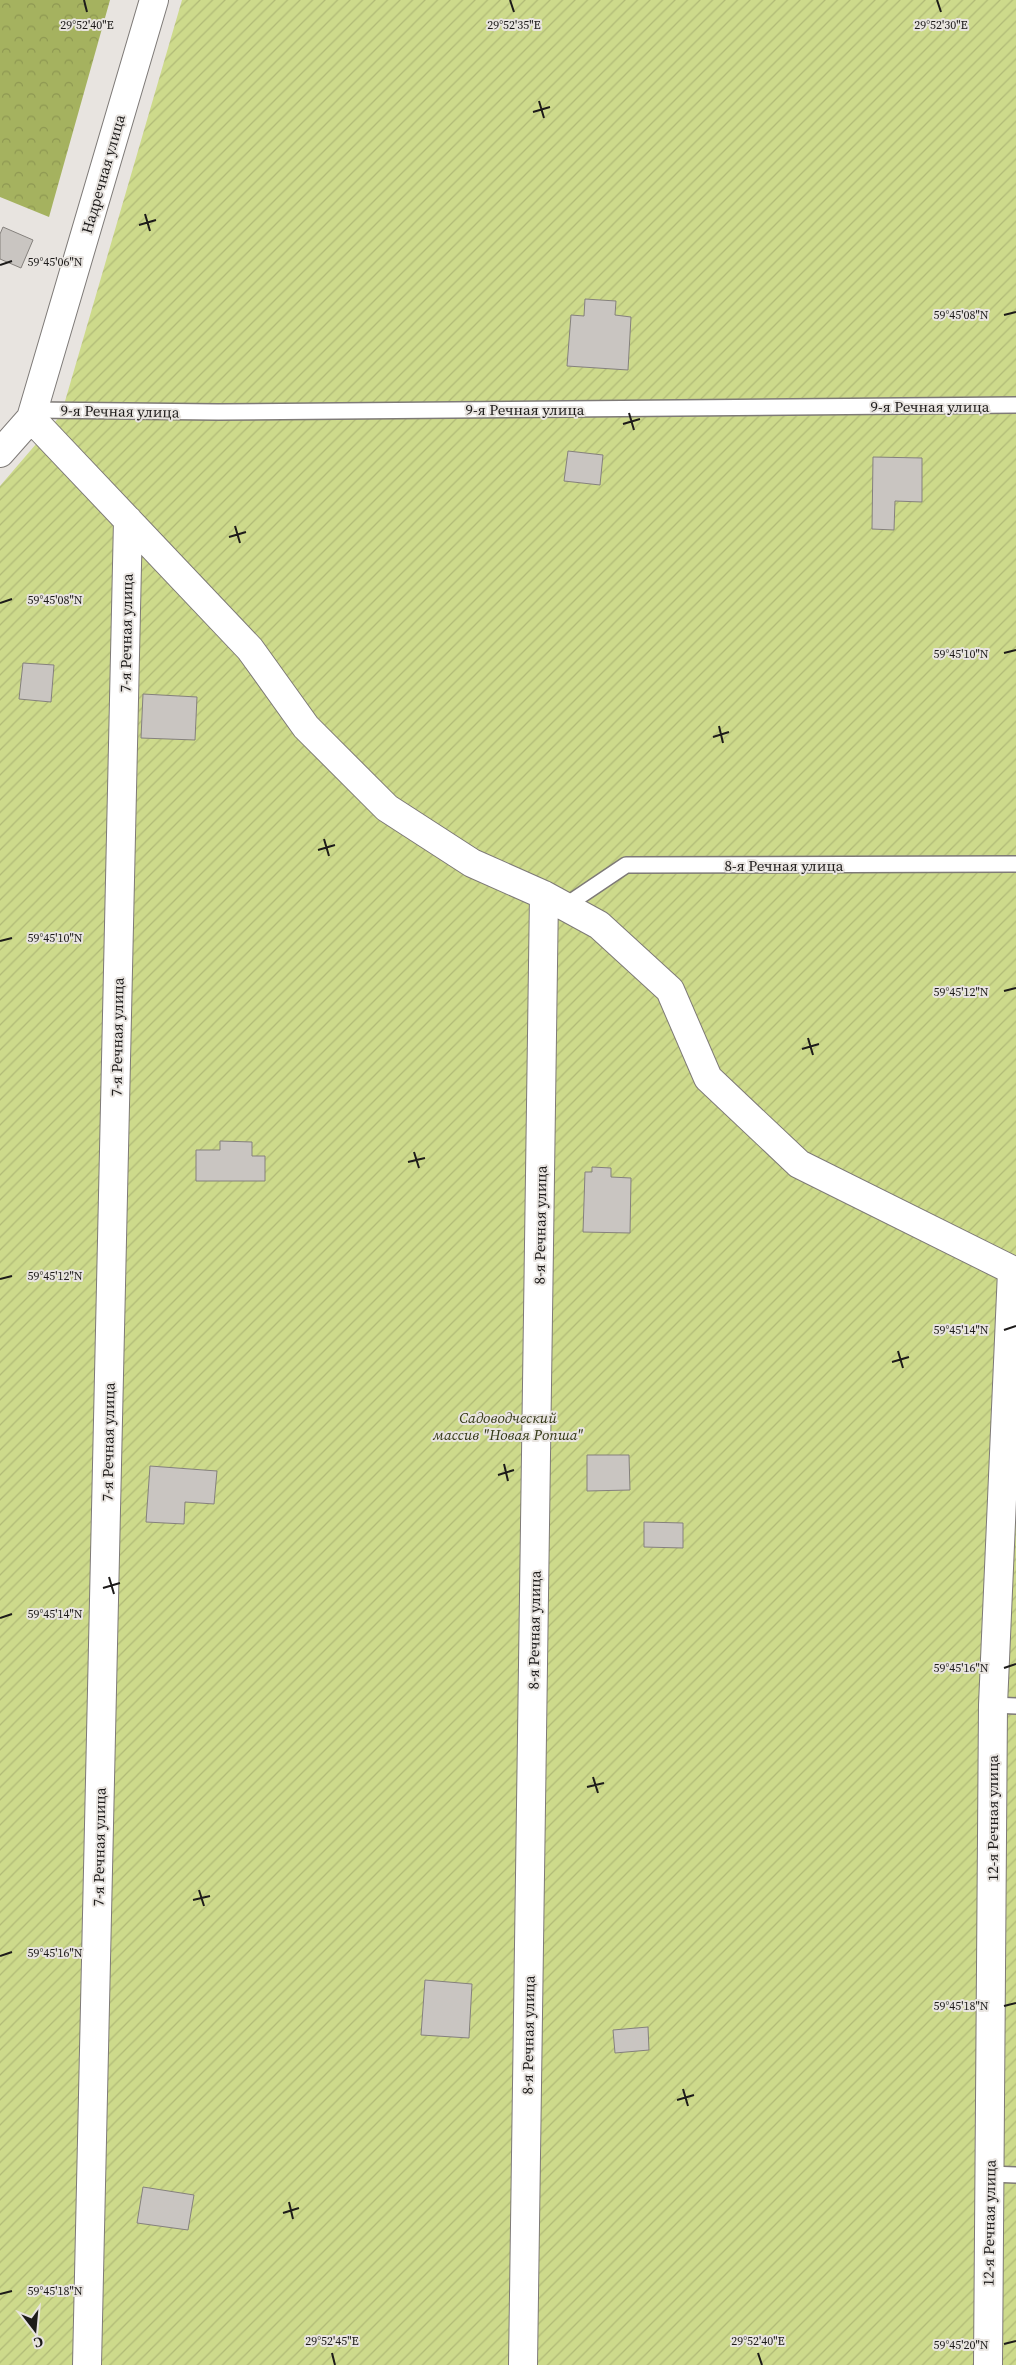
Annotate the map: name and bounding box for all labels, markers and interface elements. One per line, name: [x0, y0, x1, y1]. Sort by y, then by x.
text: 29°52'40"E: [60, 17, 114, 33]
text: 29°52'35"E: [487, 17, 541, 33]
text: 29°52'30"E: [914, 17, 968, 33]
street label: Надречная улица: [76, 112, 130, 236]
text: 59°45'06"N: [27, 254, 83, 270]
text: 59°45'08"N: [933, 307, 989, 323]
street label: 9-я Речная улица: [871, 396, 990, 417]
street label: 9-я Речная улица: [60, 399, 180, 423]
street label: 9-я Речная улица: [466, 399, 585, 420]
street label: 7-я Речная улица: [114, 573, 138, 693]
text: 59°45'08"N: [27, 592, 83, 608]
text: 59°45'10"N: [933, 646, 989, 662]
street label: 8-я Речная улица: [725, 855, 844, 876]
text: 59°45'10"N: [27, 930, 83, 946]
street label: 7-я Речная улица: [105, 977, 129, 1097]
text: 59°45'12"N: [933, 984, 989, 1000]
street label: 8-я Речная улица: [528, 1165, 552, 1285]
text: 59°45'12"N: [27, 1268, 83, 1284]
text: 59°45'14"N: [933, 1322, 989, 1338]
street label: 7-я Речная улица: [96, 1382, 120, 1502]
park label: Садоводческий массив "Новая Ропша": [432, 1407, 584, 1445]
street label: 8-я Речная улица: [522, 1570, 546, 1690]
text: 59°45'14"N: [27, 1606, 83, 1622]
text: 59°45'16"N: [933, 1660, 989, 1676]
street label: 12-я Речная улица: [982, 1754, 1003, 1881]
street label: 7-я Речная улица: [87, 1787, 111, 1907]
text: 59°45'16"N: [27, 1945, 83, 1961]
street label: 8-я Речная улица: [516, 1975, 540, 2095]
text: 59°45'18"N: [933, 1998, 989, 2014]
street label: 12-я Речная улица: [977, 2159, 1001, 2286]
text: 59°45'18"N: [27, 2283, 83, 2299]
north arrow: [10, 2305, 60, 2355]
text: С: [31, 2332, 46, 2353]
text: 29°52'45"E: [305, 2333, 359, 2349]
text: 29°52'40"E: [731, 2333, 785, 2349]
text: 59°45'20"N: [933, 2337, 989, 2353]

